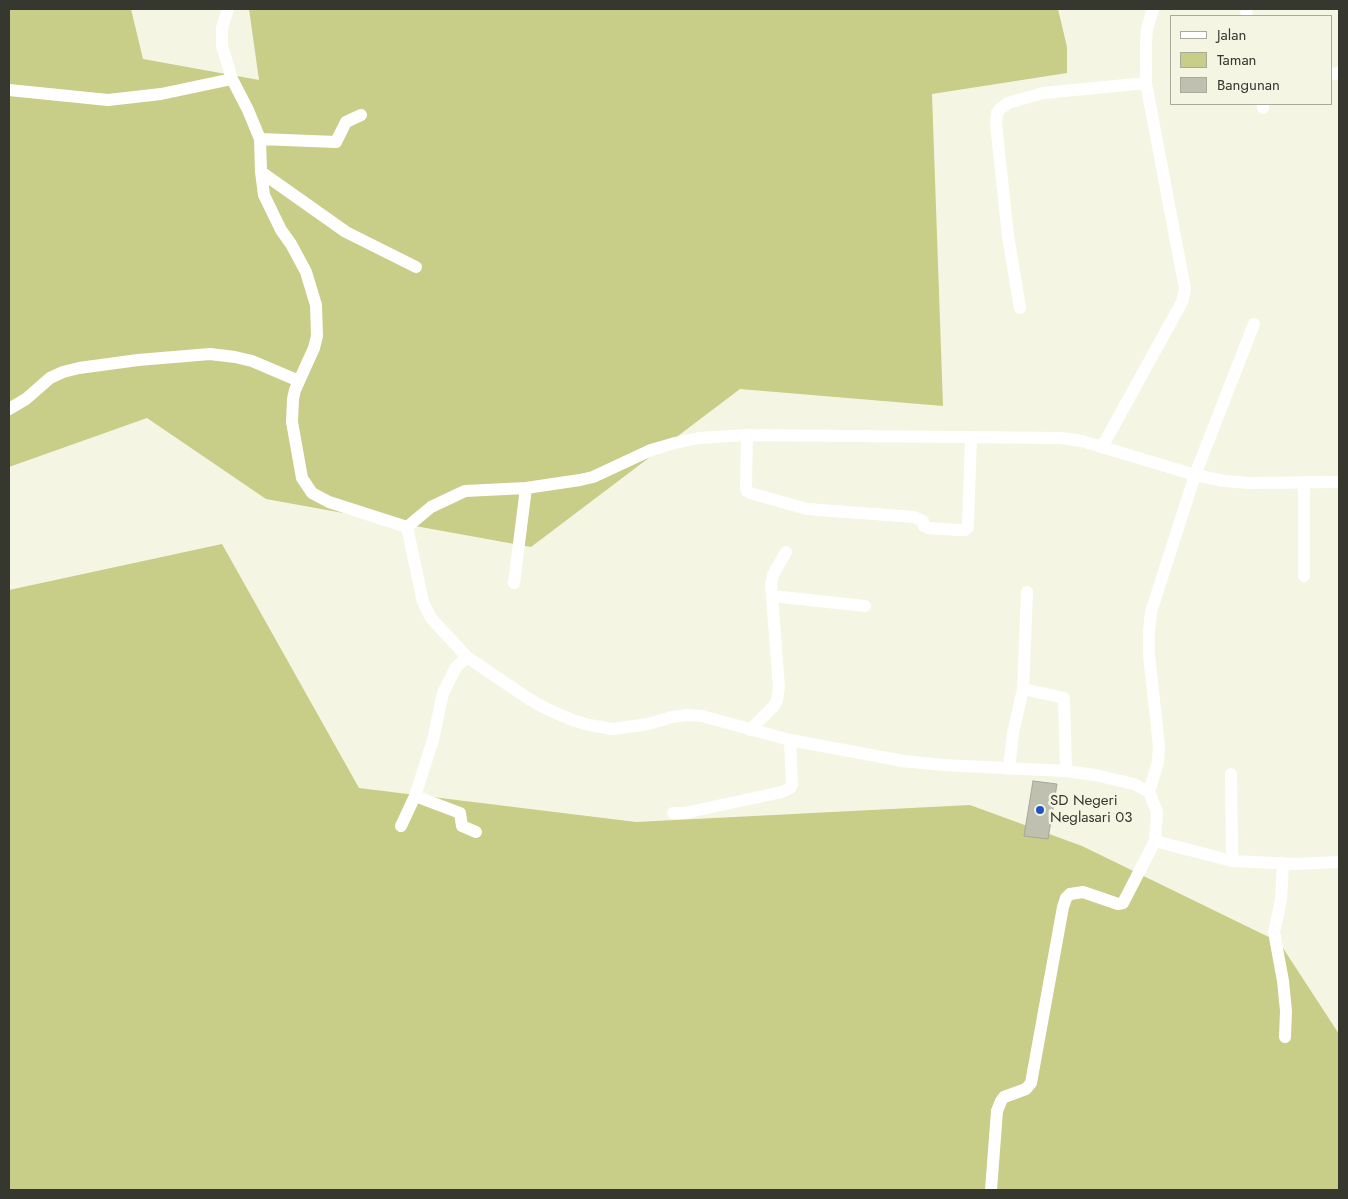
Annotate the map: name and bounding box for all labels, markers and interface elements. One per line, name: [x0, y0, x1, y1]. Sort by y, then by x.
legend: [1170, 15, 1333, 105]
text: Jalan: [1217, 24, 1246, 46]
text: Taman: [1217, 49, 1256, 71]
text: Bangunan: [1217, 74, 1280, 96]
place label: SD Negeri Neglasari 03: [1050, 792, 1133, 827]
marker: SD Negeri Neglasari 03: [1034, 804, 1046, 816]

